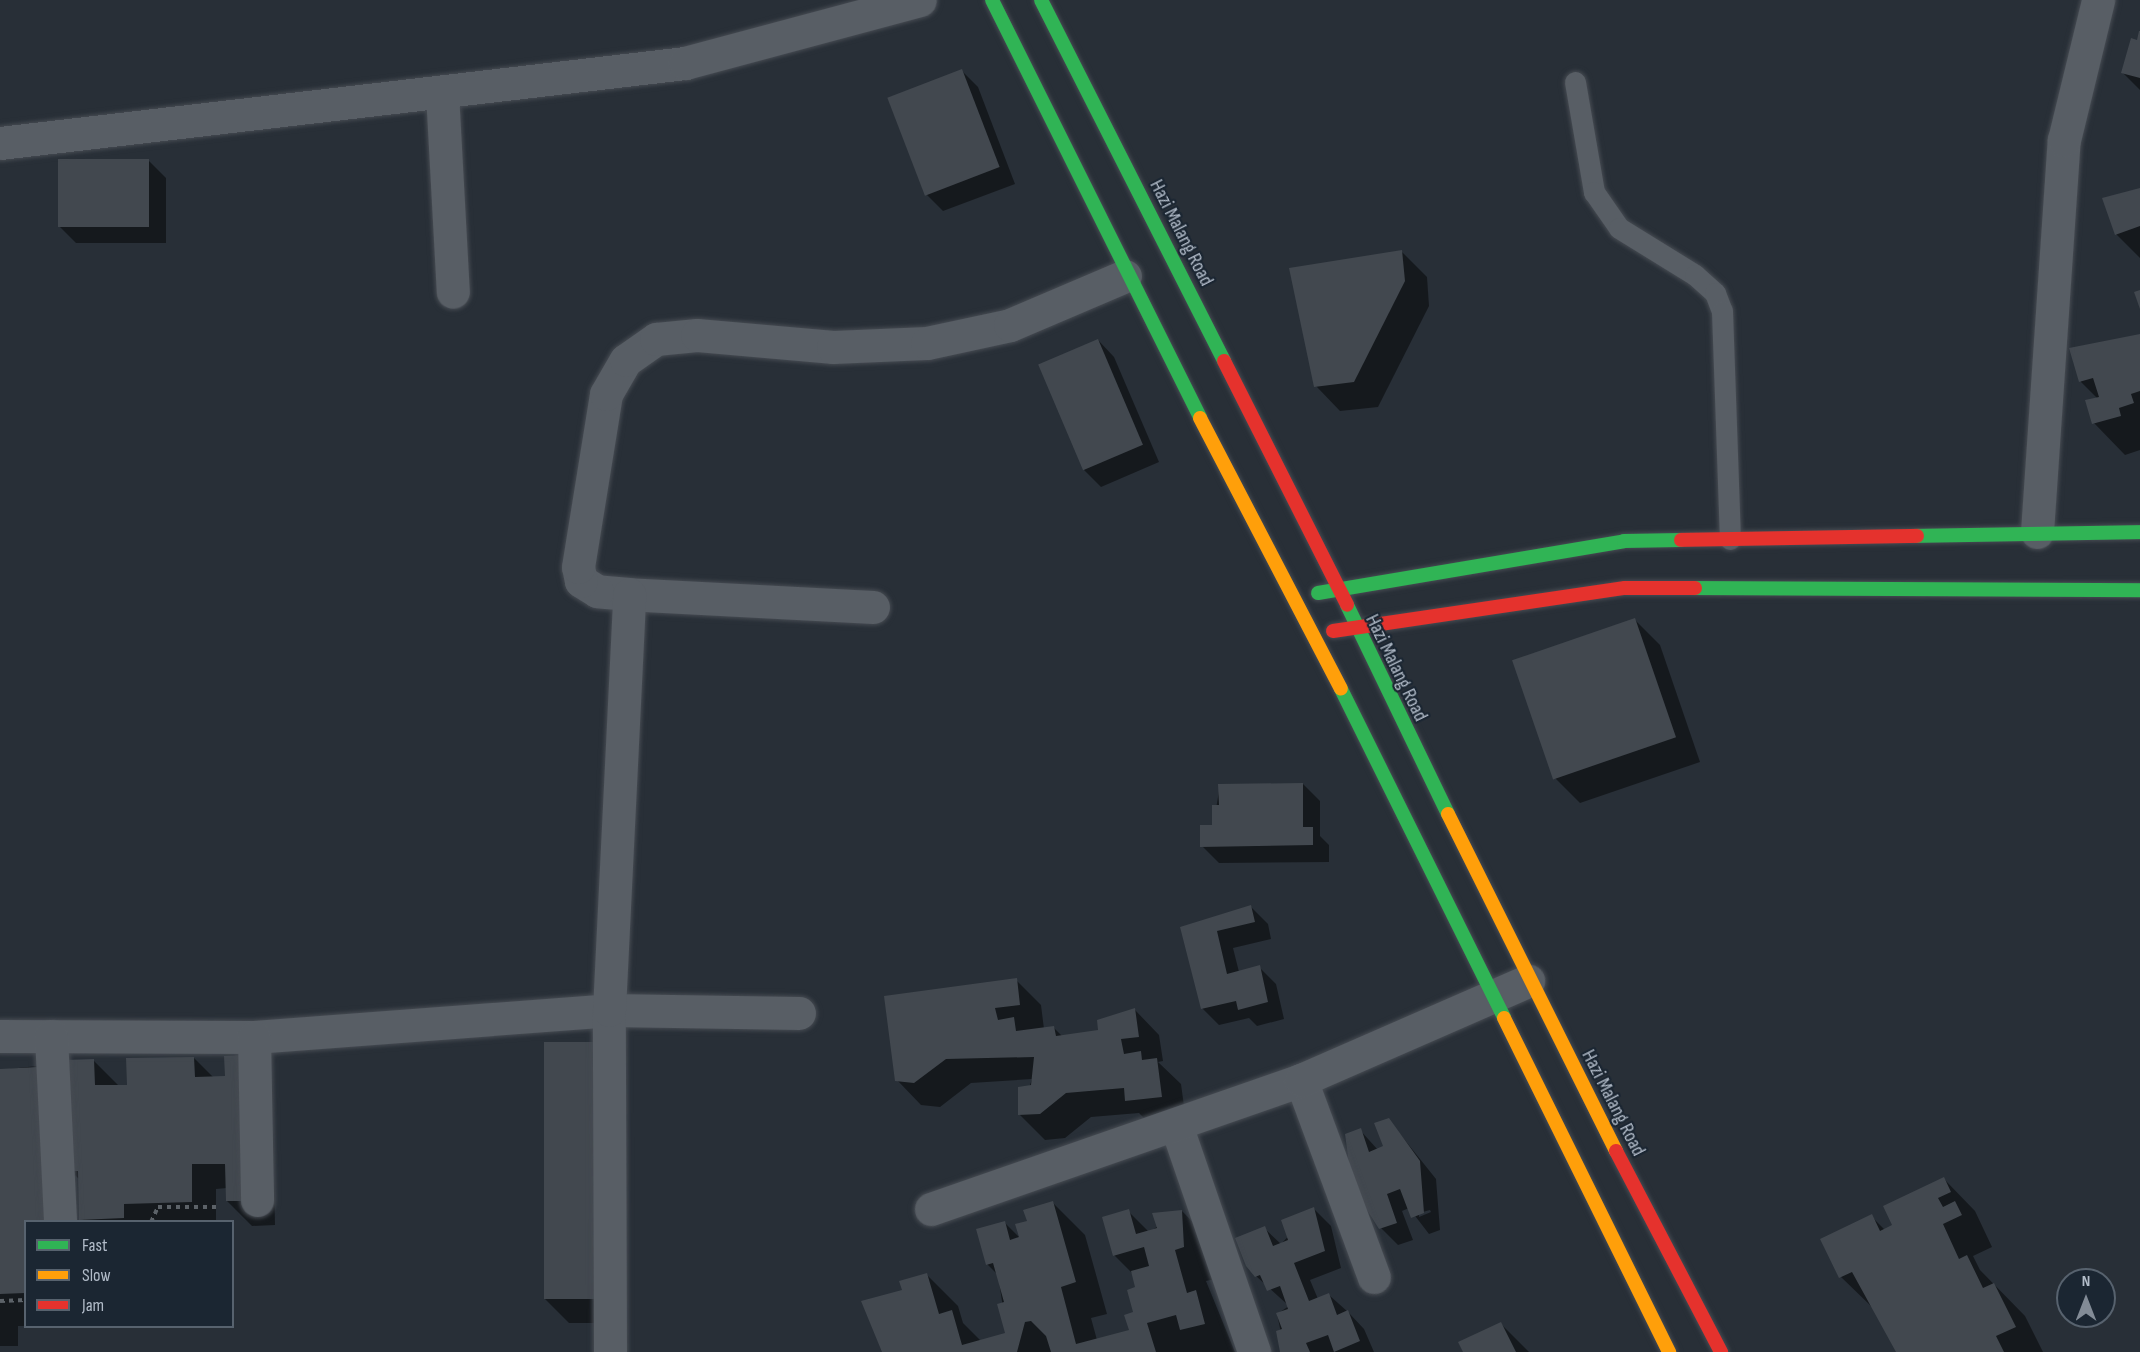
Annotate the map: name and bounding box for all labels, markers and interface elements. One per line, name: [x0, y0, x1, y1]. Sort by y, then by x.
street label: Hazi Malang Road: [1144, 176, 1218, 290]
street label: Hazi Malang Road: [1360, 611, 1432, 725]
street label: Hazi Malang Road: [1576, 1046, 1650, 1160]
legend: [24, 1220, 234, 1328]
text: Fast: [82, 1235, 107, 1256]
text: Slow: [82, 1265, 111, 1286]
north arrow: [2056, 1268, 2116, 1328]
text: N: [2082, 1272, 2090, 1291]
text: Jam: [82, 1295, 104, 1316]

